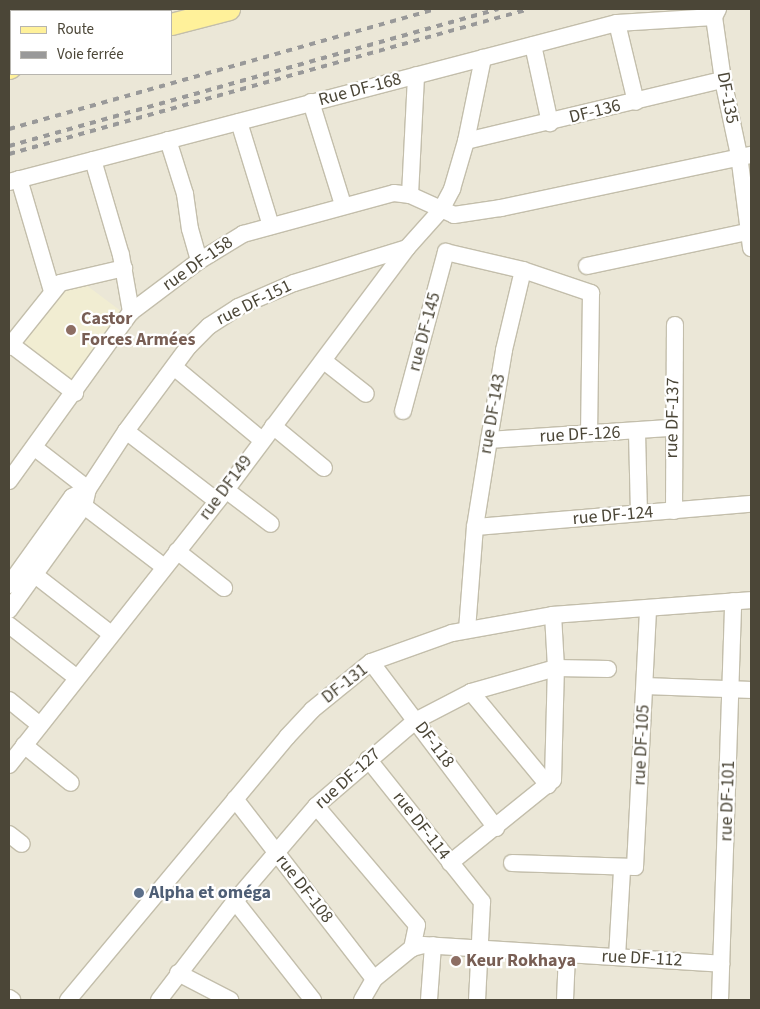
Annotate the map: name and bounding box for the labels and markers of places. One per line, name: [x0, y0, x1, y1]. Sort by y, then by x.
place label: Castor Forces Armées: [81, 309, 195, 352]
marker: Castor Forces Armées: [65, 324, 77, 336]
place label: Alpha et oméga: [149, 882, 271, 904]
marker: Alpha et oméga: [133, 887, 145, 899]
place label: Keur Rokhaya: [466, 950, 576, 972]
marker: Keur Rokhaya: [450, 955, 462, 967]

